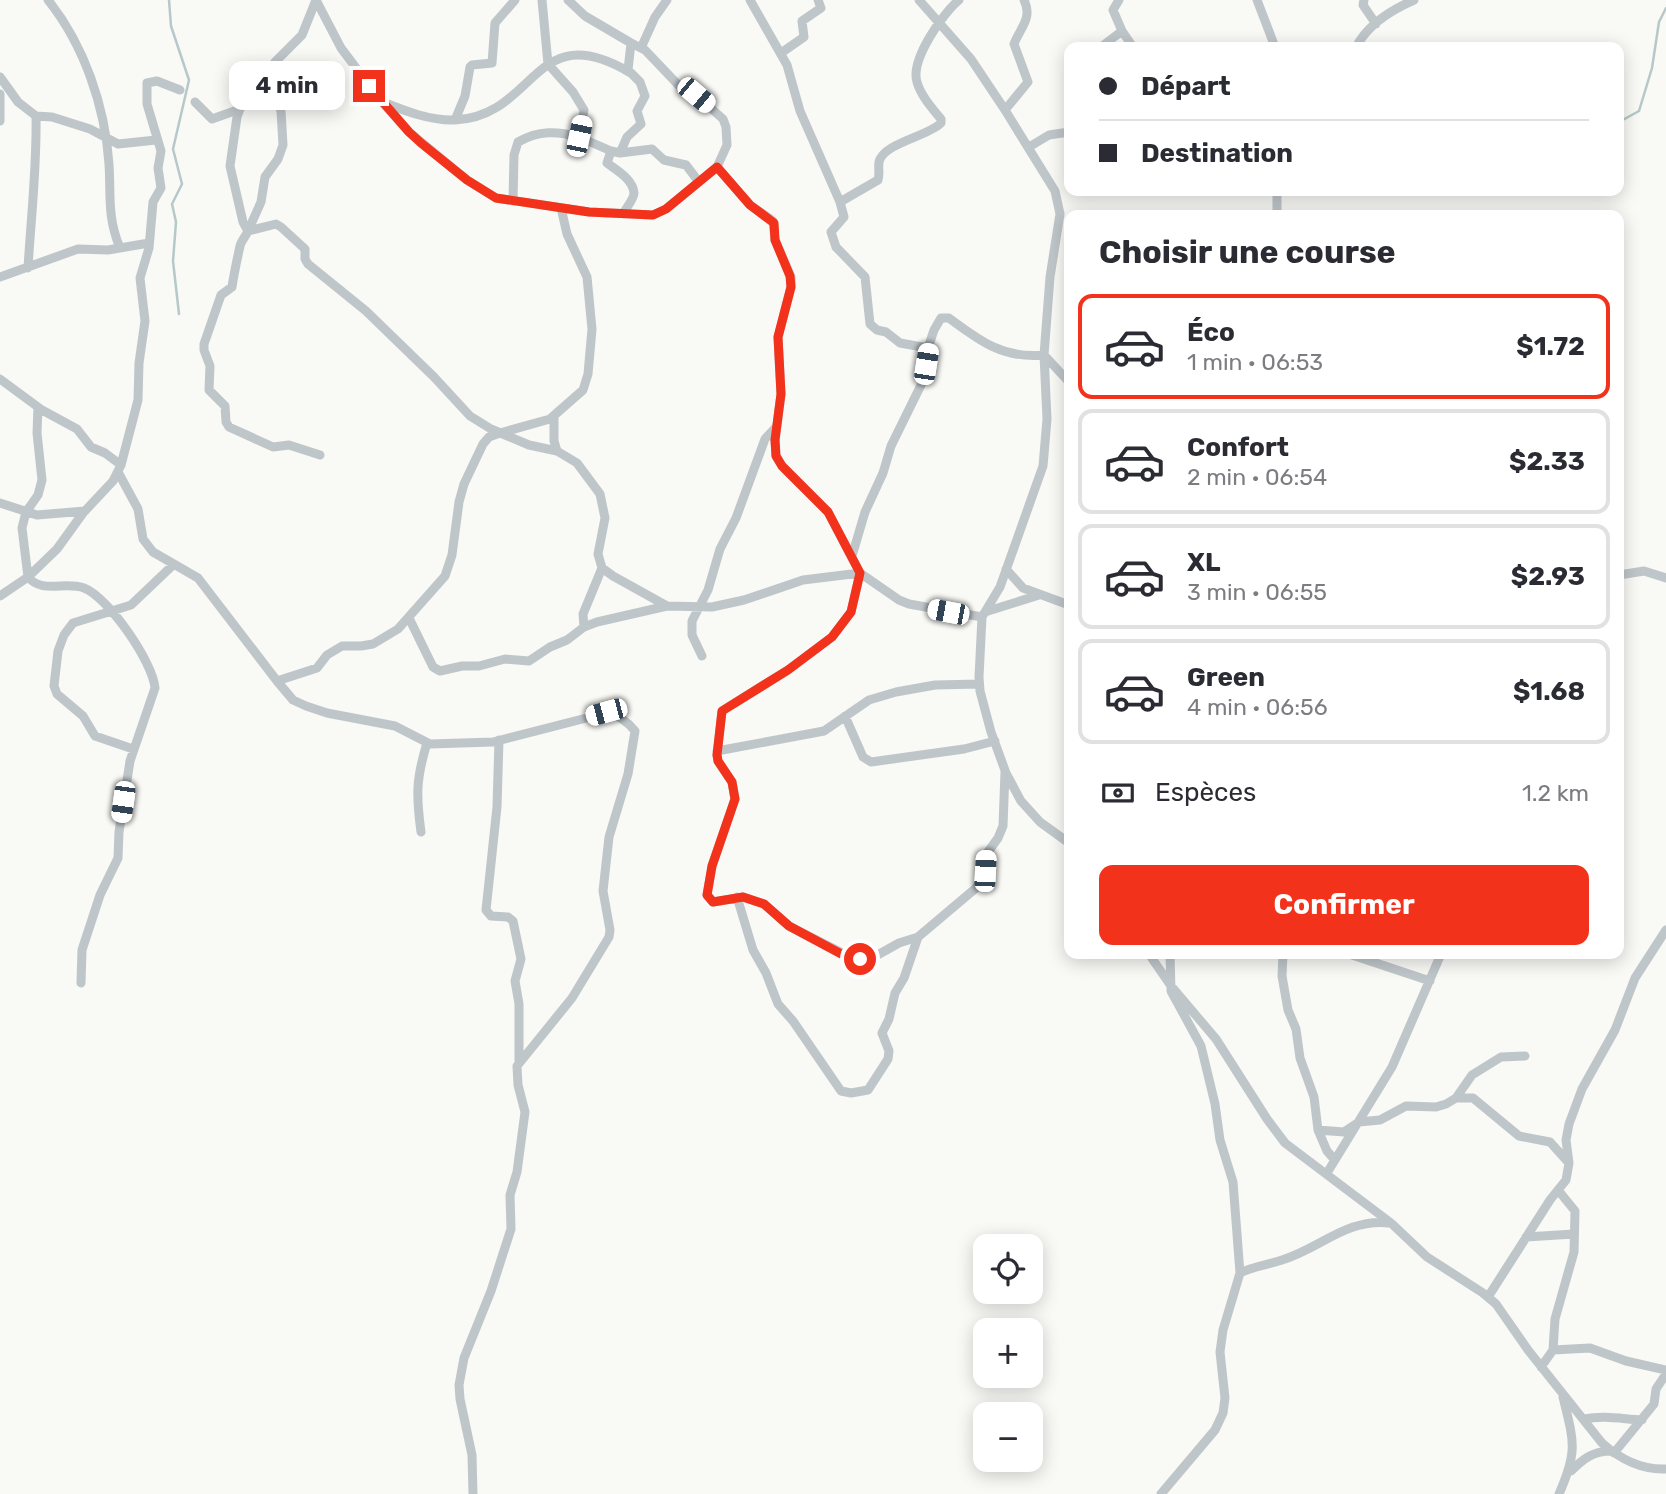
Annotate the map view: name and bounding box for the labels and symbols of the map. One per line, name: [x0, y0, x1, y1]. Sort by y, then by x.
callout: 4 min: [229, 62, 344, 110]
route end: [353, 70, 385, 102]
car: [674, 73, 719, 117]
car: [565, 113, 594, 159]
car: [913, 342, 940, 386]
car: [926, 598, 971, 626]
car: [583, 696, 630, 728]
car: [110, 780, 137, 824]
car: [974, 849, 997, 893]
route start: [844, 943, 876, 975]

